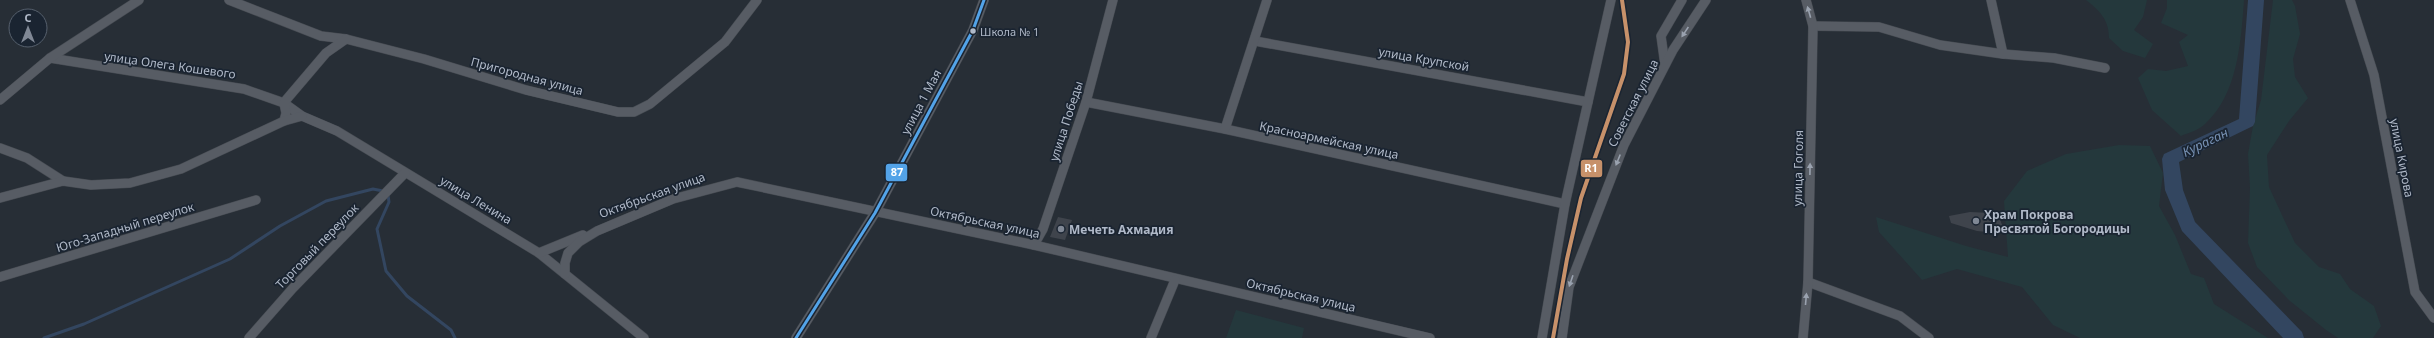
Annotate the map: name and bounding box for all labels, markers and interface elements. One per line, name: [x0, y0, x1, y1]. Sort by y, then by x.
one-way arrow: [1806, 6, 1812, 18]
north arrow: [8, 8, 48, 48]
text: С: [24, 10, 32, 25]
place label: Школа № 1: [980, 24, 1039, 39]
marker: Школа № 1: [968, 26, 978, 36]
one-way arrow: [1681, 27, 1689, 38]
street label: улица Крупской: [1377, 43, 1471, 75]
street label: улица Олега Кошевого: [103, 47, 237, 83]
street label: Пригородная улица: [469, 53, 585, 99]
street label: Советская улица: [1604, 56, 1662, 150]
street label: улица 1 Мая: [897, 66, 945, 138]
street label: улица Победы: [1045, 79, 1087, 163]
street label: Красноармейская улица: [1258, 117, 1400, 163]
street label: улица Кирова: [2386, 117, 2418, 199]
water label: Кураган: [2179, 123, 2231, 161]
street label: улица Гоголя: [1789, 130, 1807, 206]
one-way arrow: [1614, 154, 1620, 166]
line badge: R1: [1580, 159, 1603, 178]
text: R1: [1584, 160, 1598, 175]
line badge: 87: [885, 163, 908, 182]
one-way arrow: [1807, 163, 1814, 175]
text: 87: [891, 164, 903, 179]
street label: Октябрьская улица: [597, 168, 707, 222]
street label: улица Ленина: [437, 172, 515, 228]
street label: Юго-Западный переулок: [54, 198, 197, 256]
street label: Торговый переулок: [272, 199, 363, 292]
street label: Октябрьская улица: [929, 202, 1041, 242]
place label: Храм Покрова Пресвятой Богородицы: [1984, 206, 2130, 237]
marker: Храм Покрова Пресвятой Богородицы: [1971, 216, 1981, 226]
place label: Мечеть Ахмадия: [1069, 221, 1173, 238]
marker: Мечеть Ахмадия: [1056, 224, 1066, 234]
street label: Октябрьская улица: [1245, 274, 1357, 316]
one-way arrow: [1568, 275, 1574, 287]
one-way arrow: [1803, 293, 1810, 305]

